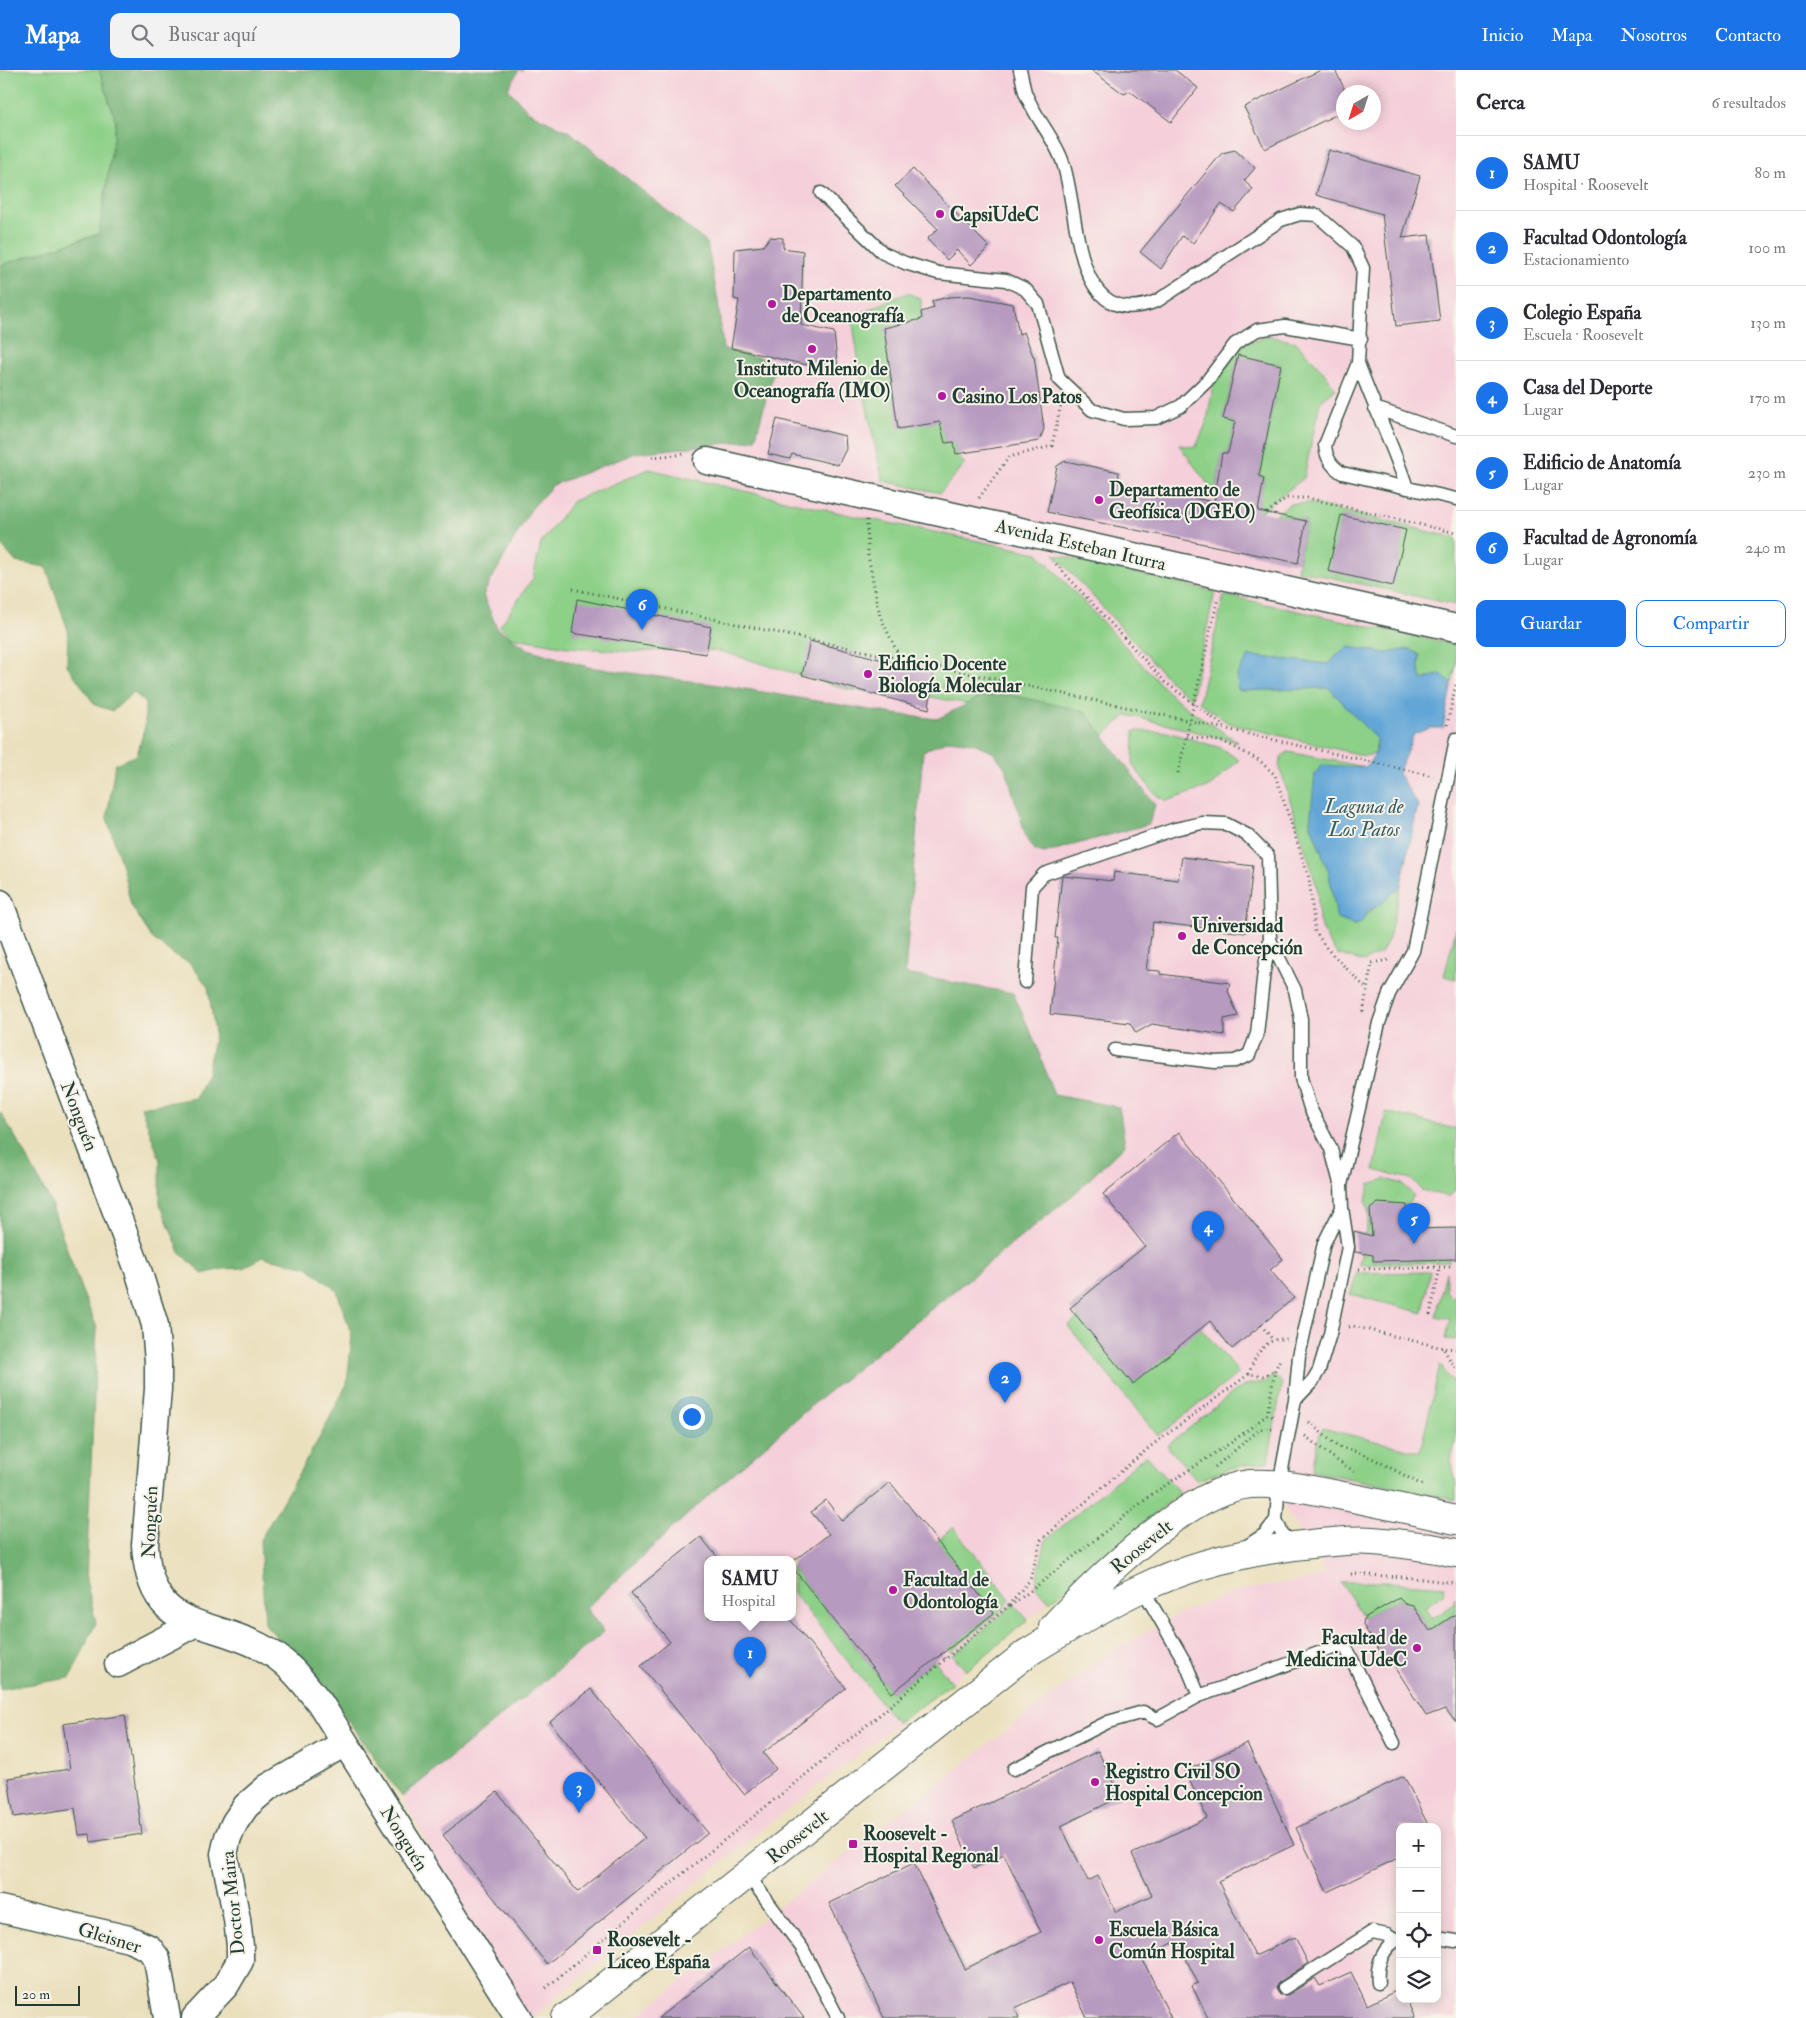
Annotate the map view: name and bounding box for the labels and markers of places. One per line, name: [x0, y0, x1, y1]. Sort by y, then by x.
place label: CapsiUdeC: [950, 203, 1039, 228]
marker: CapsiUdeC: [934, 208, 946, 220]
place label: Departamento de Oceanografía: [782, 282, 906, 329]
marker: Departamento de Oceanografía: [766, 298, 778, 310]
marker: Instituto Milenio de Oceanografía (IMO): [806, 343, 818, 355]
place label: Instituto Milenio de Oceanografía (IMO): [734, 357, 890, 404]
place label: Casino Los Patos: [952, 385, 1082, 409]
marker: Casino Los Patos: [936, 390, 948, 402]
place label: Departamento de Geofísica (DGEO): [1109, 478, 1255, 524]
marker: Departamento de Geofísica (DGEO): [1093, 494, 1105, 506]
pin: 6: [626, 589, 658, 630]
place label: Edificio Docente Biología Molecular: [878, 652, 1022, 699]
marker: Edificio Docente Biología Molecular: [862, 668, 874, 680]
place label: Universidad de Concepción: [1192, 914, 1303, 961]
marker: Universidad de Concepción: [1176, 930, 1188, 942]
pin: 5: [1398, 1203, 1430, 1244]
pin: 4: [1192, 1211, 1224, 1252]
pin: 2: [989, 1362, 1021, 1403]
place label: Facultad de Odontología: [903, 1568, 999, 1615]
marker: Facultad de Odontología: [887, 1584, 899, 1596]
place label: Facultad de Medicina UdeC: [1285, 1626, 1407, 1672]
pin: 1: [734, 1637, 766, 1678]
marker: Facultad de Medicina UdeC: [1411, 1642, 1423, 1654]
place label: Registro Civil SO Hospital Concepcion: [1105, 1760, 1263, 1807]
pin: 3: [563, 1772, 595, 1813]
marker: Registro Civil SO Hospital Concepcion: [1089, 1776, 1101, 1788]
place label: Roosevelt - Hospital Regional: [863, 1822, 999, 1869]
marker: Roosevelt - Hospital Regional: [847, 1838, 859, 1850]
place label: Escuela Básica Común Hospital: [1109, 1918, 1235, 1965]
place label: Roosevelt - Liceo España: [607, 1928, 711, 1975]
marker: Escuela Básica Común Hospital: [1093, 1934, 1105, 1946]
marker: Roosevelt - Liceo España: [591, 1944, 603, 1956]

